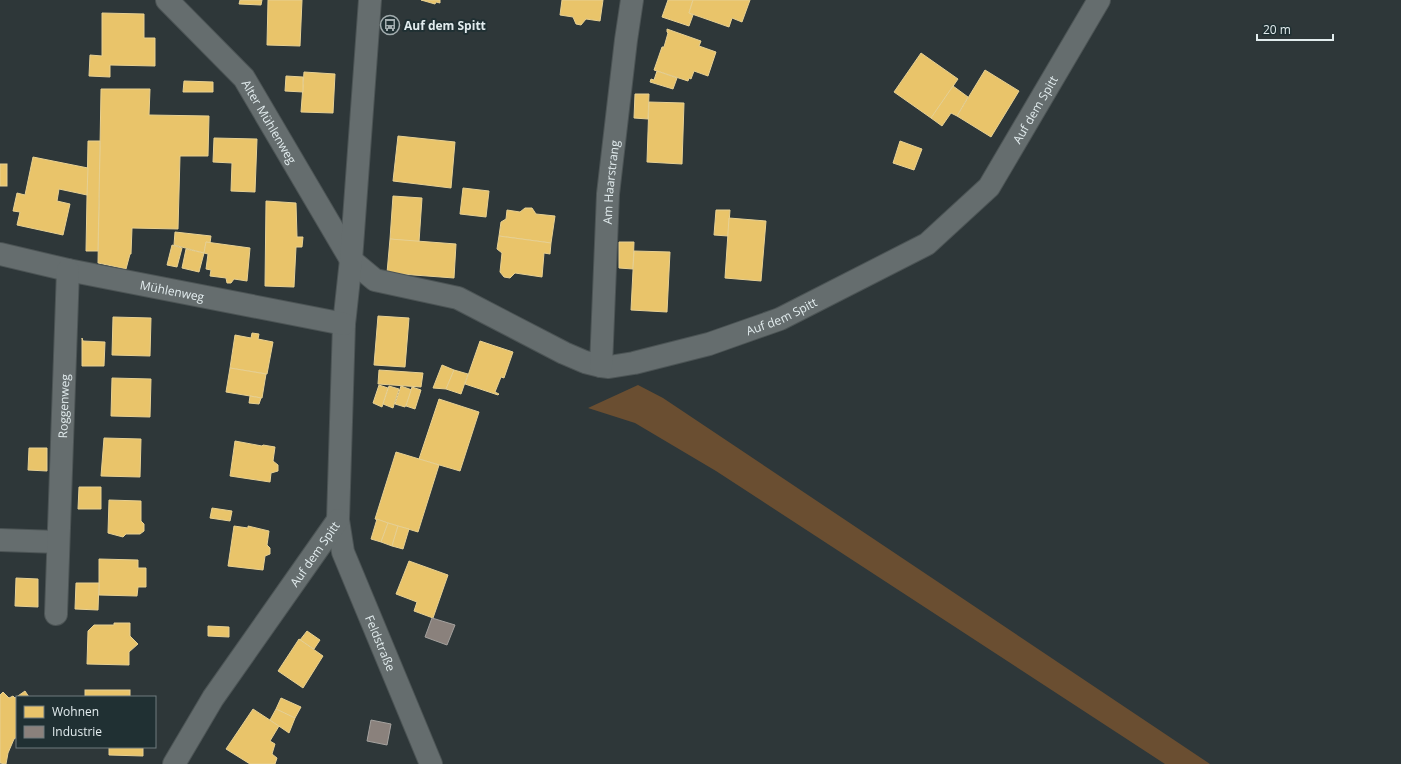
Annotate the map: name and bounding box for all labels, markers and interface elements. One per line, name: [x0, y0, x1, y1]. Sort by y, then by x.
bus stop icon: Auf dem Spitt: [379, 14, 401, 36]
scale bar: [1257, 16, 1333, 42]
place label: Auf dem Spitt: [404, 17, 486, 34]
text: 20 m: [1263, 21, 1291, 38]
street label: Auf dem Spitt: [1008, 72, 1061, 146]
street label: Alter Mühlenweg: [238, 76, 301, 167]
street label: Am Haarstrang: [598, 139, 623, 225]
street label: Mühlenweg: [139, 276, 206, 305]
street label: Auf dem Spitt: [744, 293, 820, 339]
street label: Roggenweg: [54, 373, 73, 439]
street label: Auf dem Spitt: [286, 518, 343, 590]
street label: Feldstraße: [362, 612, 400, 674]
legend: [16, 696, 156, 748]
text: Wohnen: [52, 703, 99, 720]
text: Industrie: [52, 723, 102, 740]

